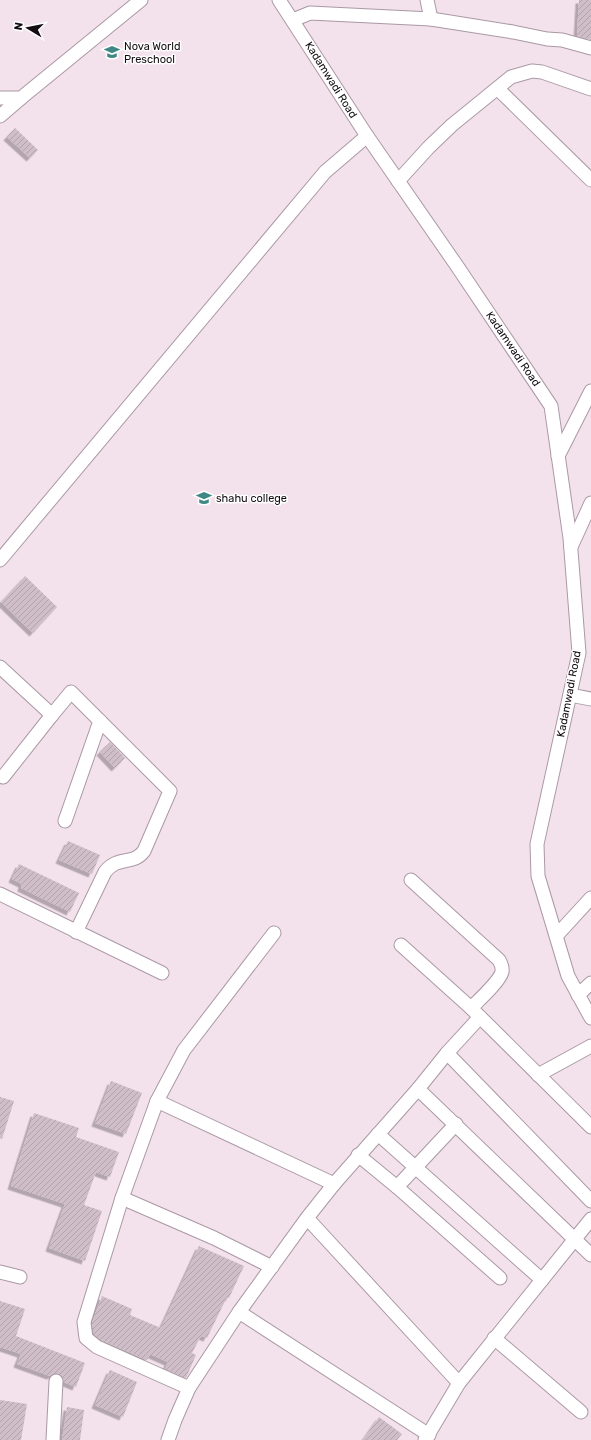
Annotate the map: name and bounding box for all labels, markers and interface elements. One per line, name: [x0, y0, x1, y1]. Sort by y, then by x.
north arrow: [8, 8, 48, 48]
text: N: [12, 21, 26, 31]
street label: Kadamwadi Road: [302, 39, 360, 121]
place label: Nova World Preschool: [124, 40, 181, 66]
school or university icon: Nova World Preschool: [103, 43, 121, 61]
street label: Kadamwadi Road: [483, 309, 543, 389]
school or university icon: shahu college: [195, 489, 213, 507]
place label: shahu college: [216, 492, 287, 505]
street label: Kadamwadi Road: [554, 650, 584, 738]

